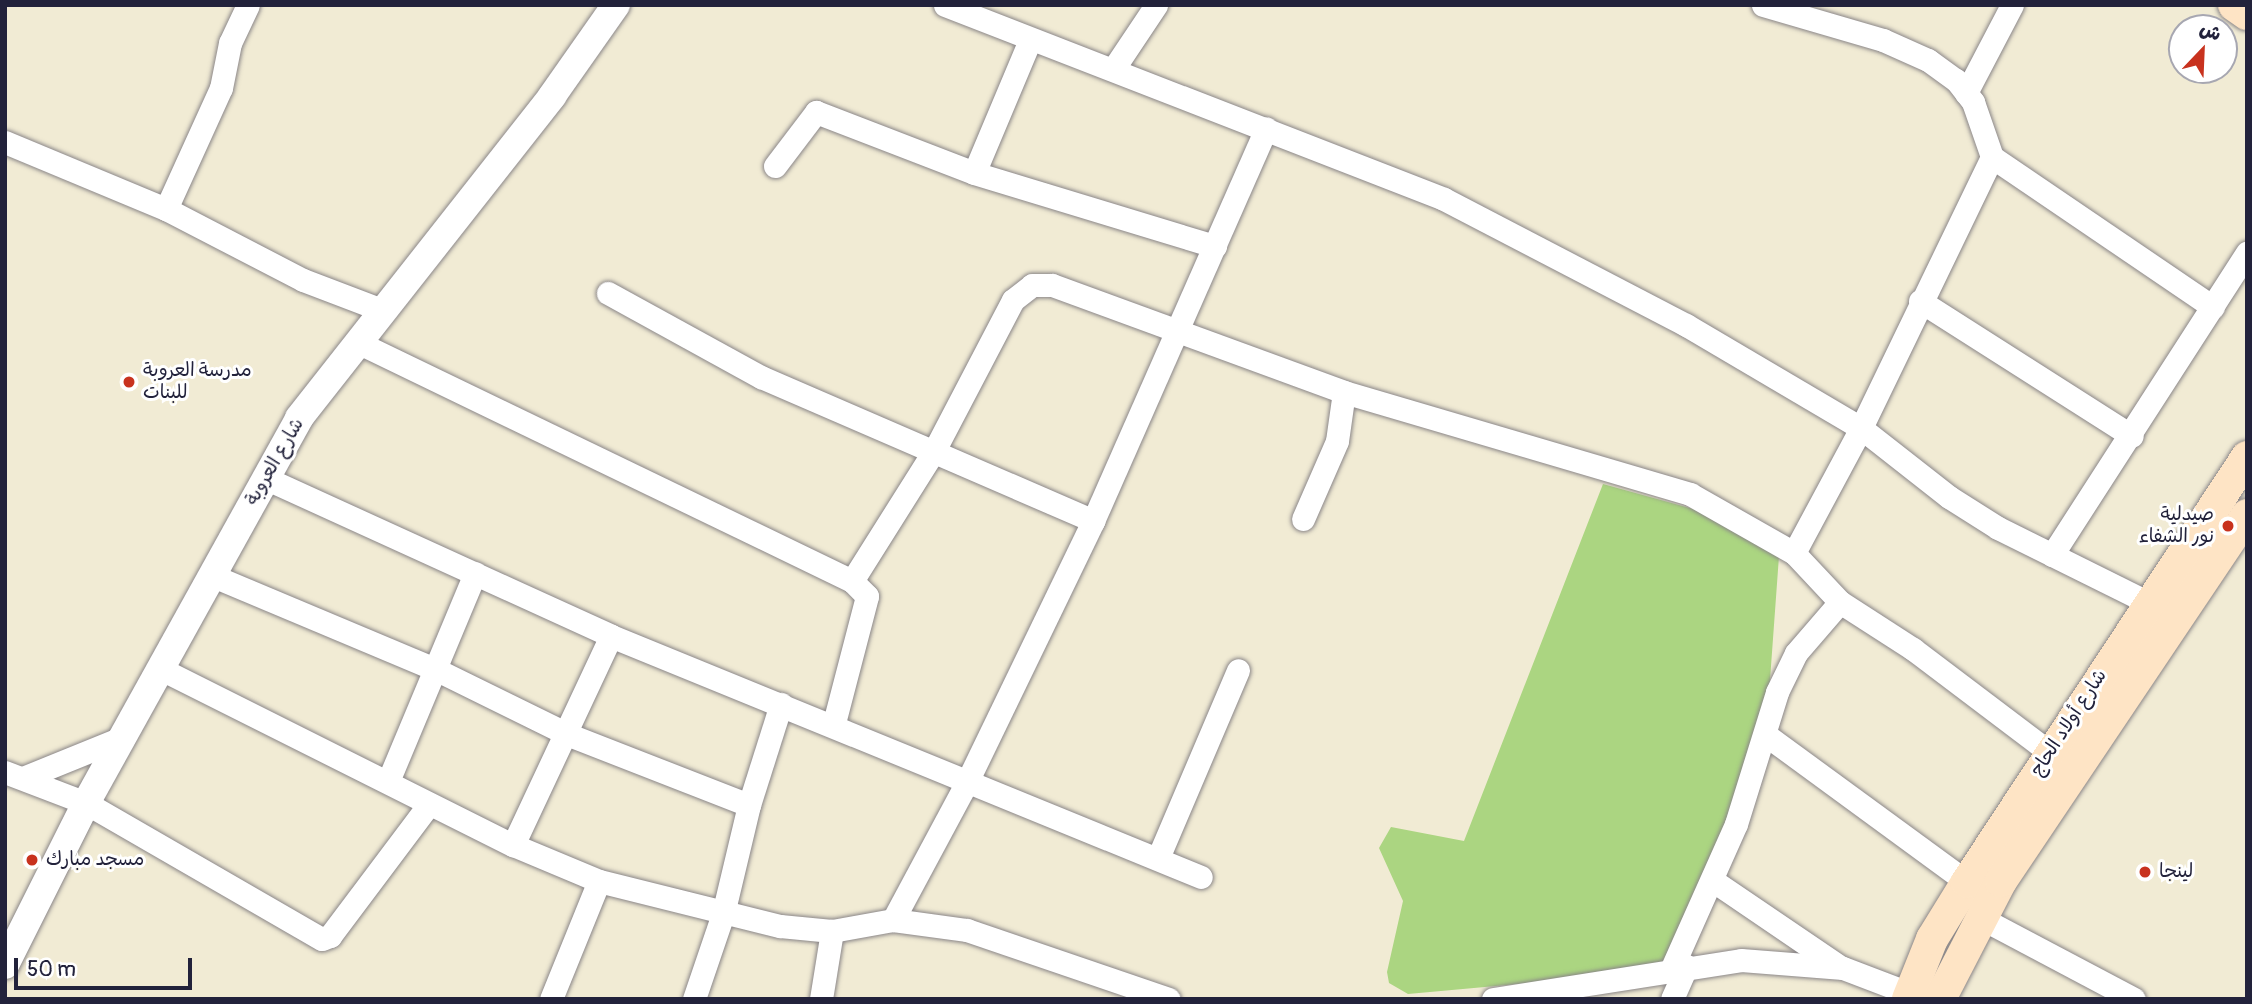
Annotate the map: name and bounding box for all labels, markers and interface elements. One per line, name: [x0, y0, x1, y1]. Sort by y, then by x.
north arrow: [2168, 14, 2238, 84]
text: ش: [2196, 16, 2225, 47]
place label: مدرسة العروبة للبنات: [143, 360, 252, 404]
marker: مدرسة العروبة للبنات: [121, 374, 137, 390]
street label: شارع العروبة: [241, 414, 309, 510]
place label: صيدلية نور الشفاء: [2139, 504, 2214, 548]
marker: صيدلية نور الشفاء: [2220, 518, 2236, 534]
street label: شارع أولاد الحاج: [2026, 665, 2112, 781]
place label: مسجد مبارك: [46, 849, 144, 871]
marker: مسجد مبارك: [24, 852, 40, 868]
place label: لينجا: [2159, 861, 2193, 883]
marker: لينجا: [2137, 864, 2153, 880]
scale bar: [18, 944, 196, 988]
text: 50 m: [27, 956, 76, 983]

